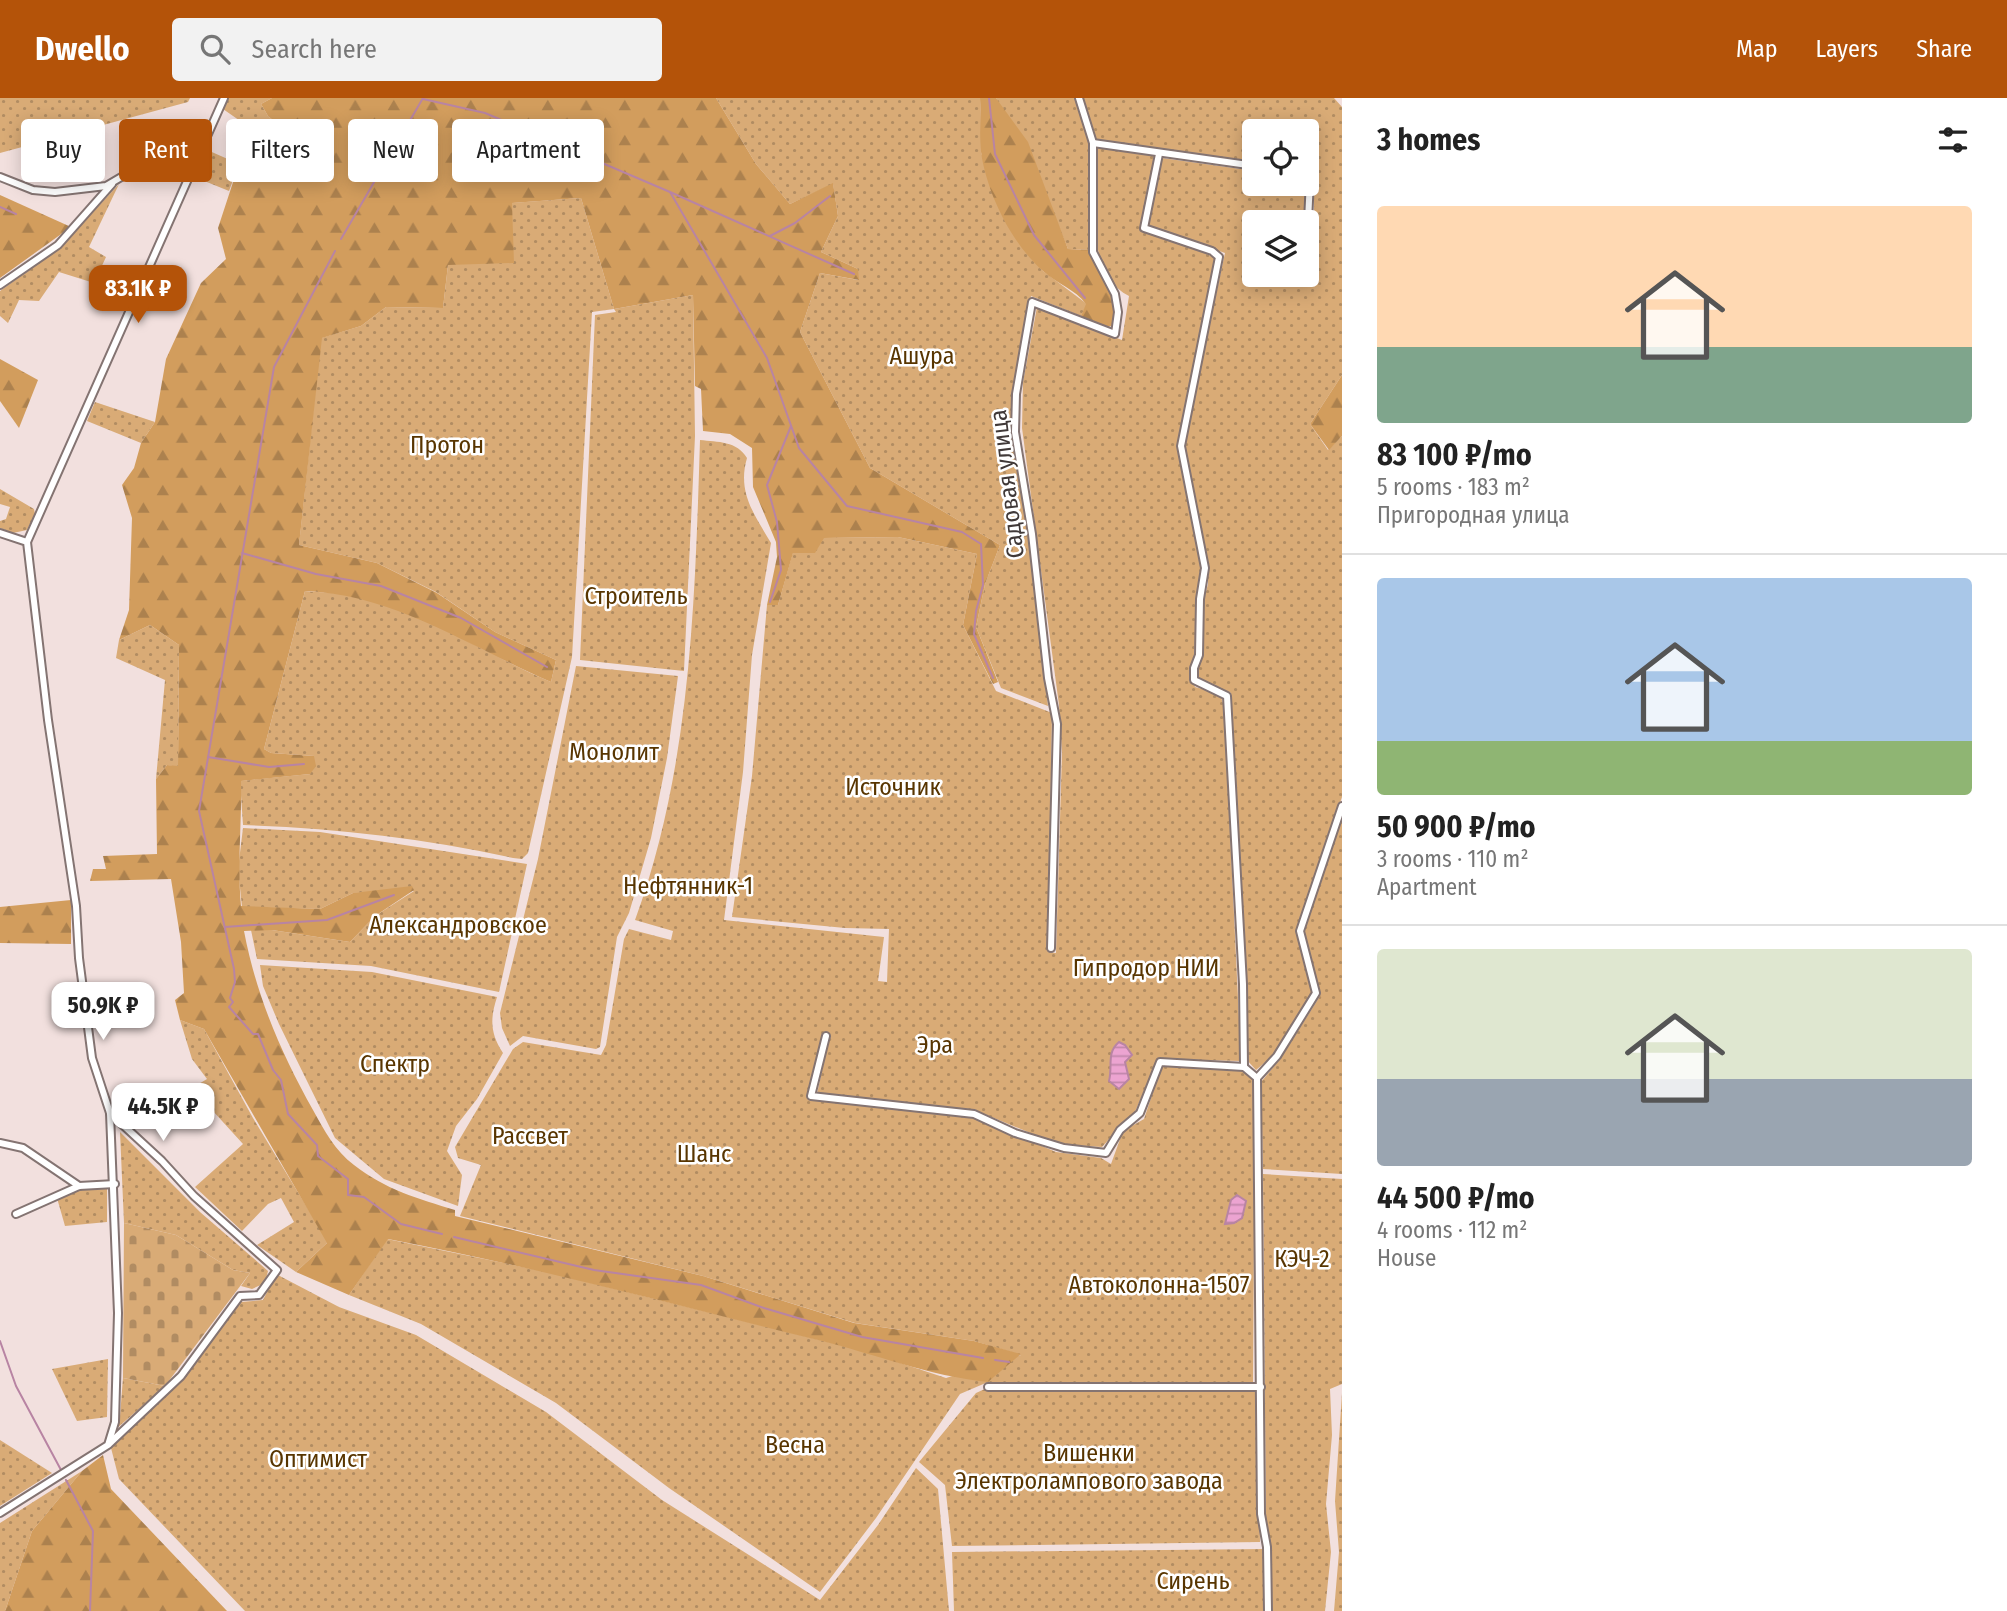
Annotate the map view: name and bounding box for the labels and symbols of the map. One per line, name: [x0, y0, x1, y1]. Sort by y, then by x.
pin: 83.1K ₽: [73, 266, 203, 325]
park label: Ашура: [890, 342, 954, 370]
street label: Садовая улица: [984, 408, 1030, 560]
park label: Протон: [410, 431, 484, 459]
park label: Строитель: [584, 582, 688, 610]
park label: Монолит: [569, 738, 659, 766]
park label: Источник: [845, 773, 941, 801]
park label: Нефтянник-1: [623, 872, 753, 900]
park label: Александровское: [369, 911, 547, 939]
park label: Гипродор НИИ: [1073, 954, 1219, 982]
pin: 50.9K ₽: [38, 982, 168, 1042]
park label: Эра: [917, 1031, 953, 1059]
park label: Спектр: [360, 1050, 430, 1078]
pin: 44.5K ₽: [98, 1084, 228, 1143]
park label: Рассвет: [492, 1122, 568, 1150]
park label: Шанс: [677, 1140, 731, 1168]
park label: КЭЧ-2: [1274, 1245, 1330, 1273]
park label: Автоколонна-1507: [1069, 1271, 1250, 1299]
park label: Весна: [765, 1431, 825, 1459]
park label: Вишенки Электролампового завода: [955, 1439, 1223, 1495]
park label: Оптимист: [269, 1445, 367, 1473]
park label: Сирень: [1156, 1567, 1230, 1595]

